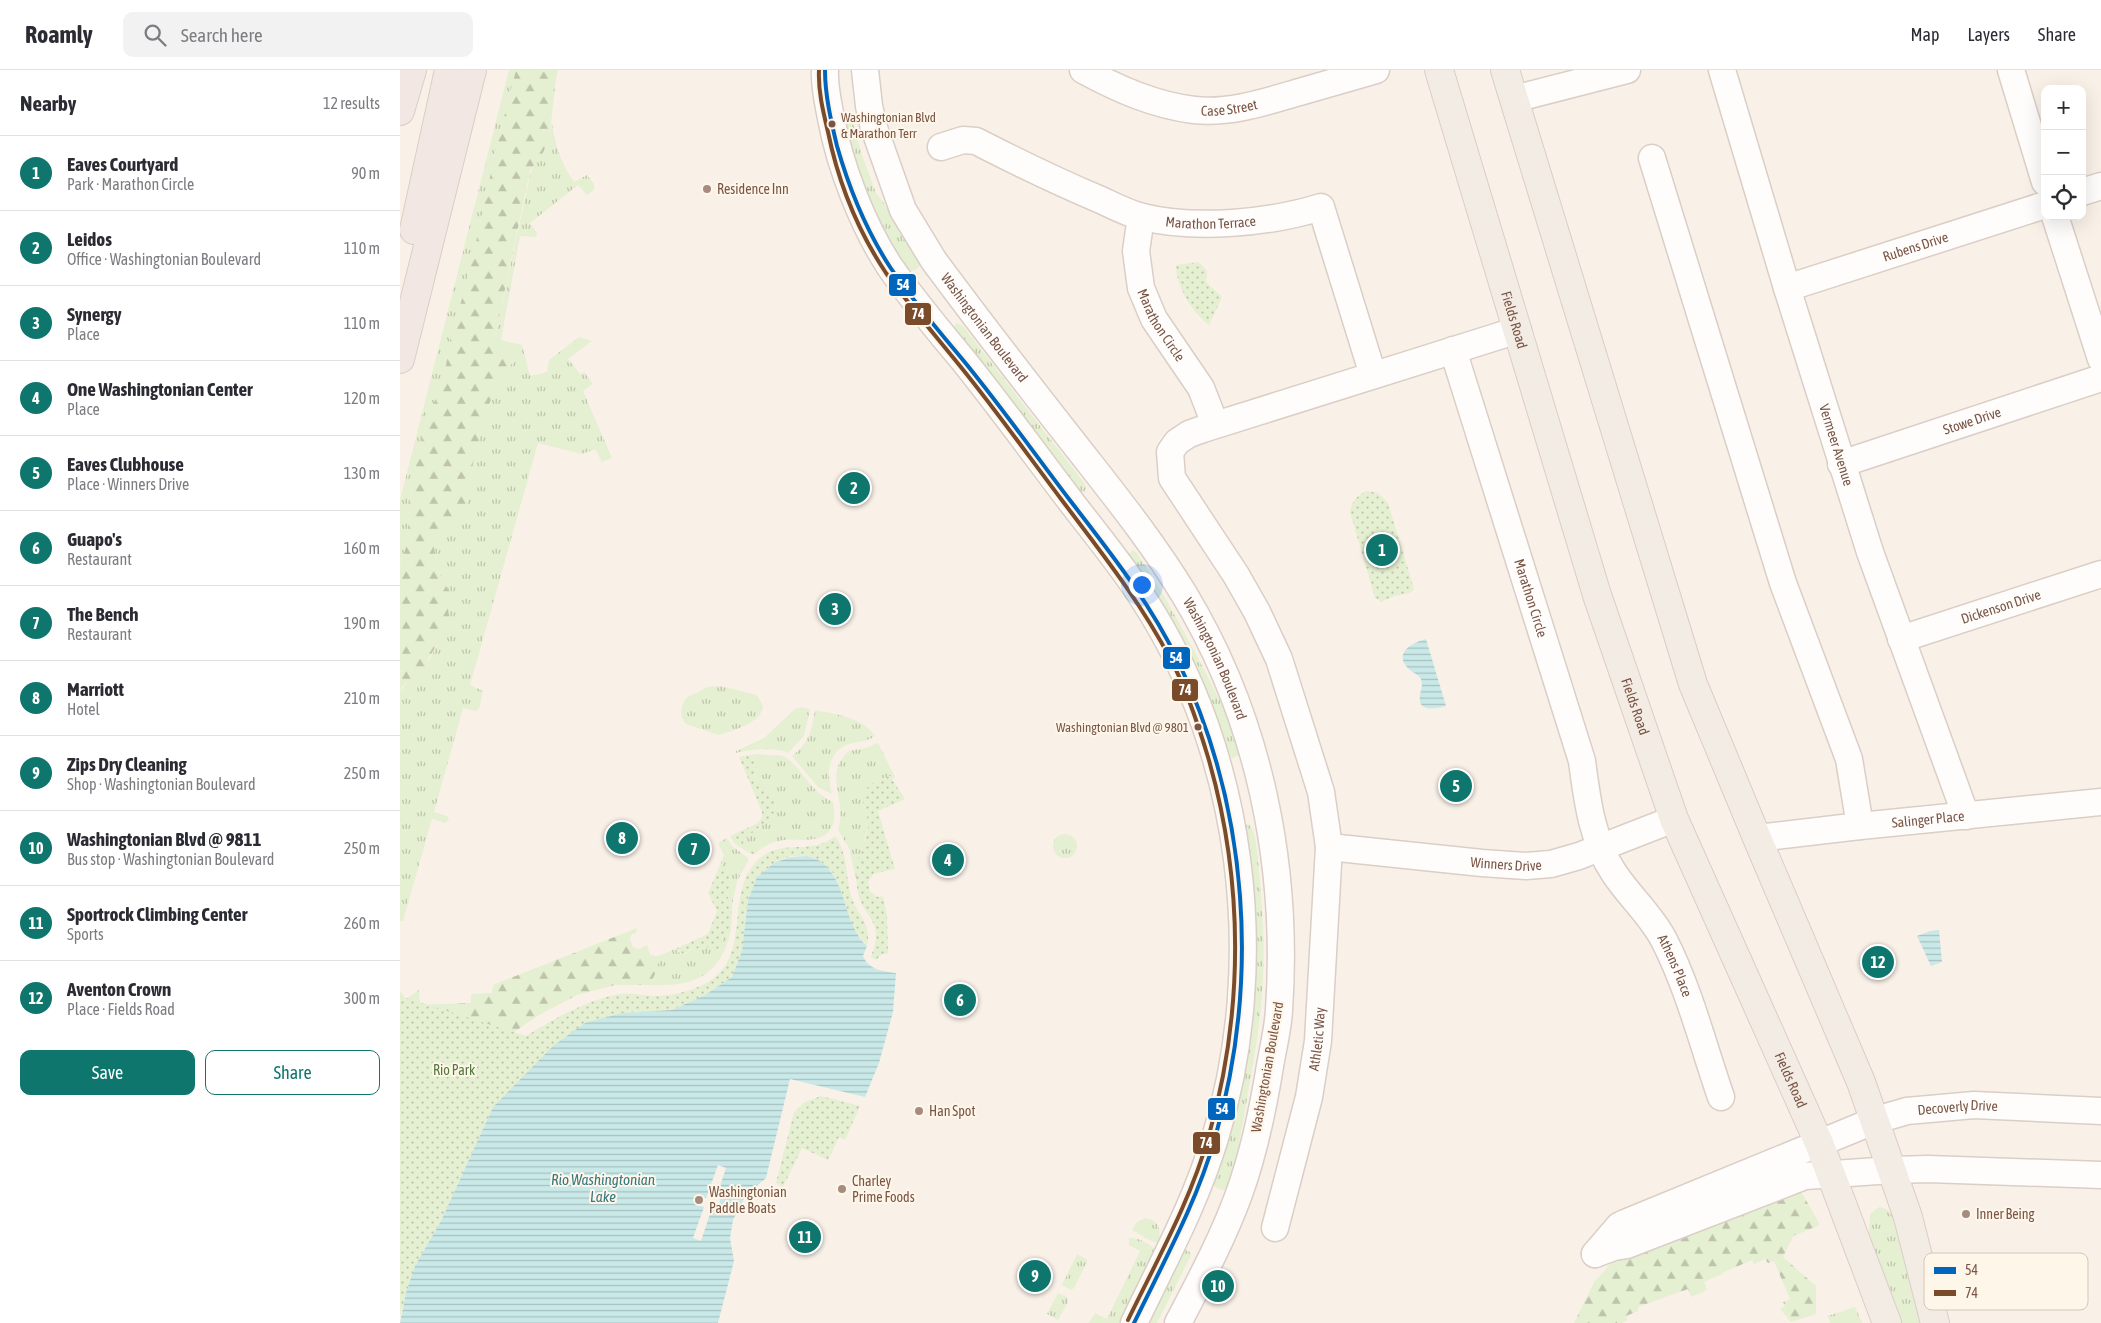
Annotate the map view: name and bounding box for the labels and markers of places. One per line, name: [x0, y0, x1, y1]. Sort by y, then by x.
place label: Washingtonian Blvd & Marathon Terr: [841, 110, 936, 141]
marker: Washingtonian Blvd & Marathon Terr: [827, 119, 837, 129]
place label: Residence Inn: [717, 181, 789, 197]
marker: Residence Inn: [701, 183, 713, 195]
pin: 2: [838, 469, 870, 507]
pin: 1: [1366, 531, 1398, 569]
pin: 3: [819, 590, 851, 628]
place label: Washingtonian Blvd @ 9801: [1056, 720, 1189, 735]
marker: Washingtonian Blvd @ 9801: [1193, 722, 1203, 732]
pin: 5: [1440, 767, 1472, 805]
pin: 8: [606, 819, 638, 857]
pin: 7: [678, 830, 710, 868]
pin: 4: [932, 841, 964, 879]
pin: 12: [1862, 943, 1894, 981]
pin: 6: [944, 981, 976, 1019]
place label: Han Spot: [929, 1103, 975, 1119]
marker: Han Spot: [913, 1105, 925, 1117]
place label: Charley Prime Foods: [852, 1173, 915, 1205]
marker: Charley Prime Foods: [836, 1183, 848, 1195]
place label: Washingtonian Paddle Boats: [709, 1184, 787, 1216]
marker: Washingtonian Paddle Boats: [693, 1194, 705, 1206]
place label: Inner Being: [1976, 1206, 2035, 1222]
marker: Inner Being: [1960, 1208, 1972, 1220]
pin: 11: [789, 1218, 821, 1256]
pin: 9: [1019, 1257, 1051, 1295]
pin: 10: [1202, 1267, 1234, 1305]

